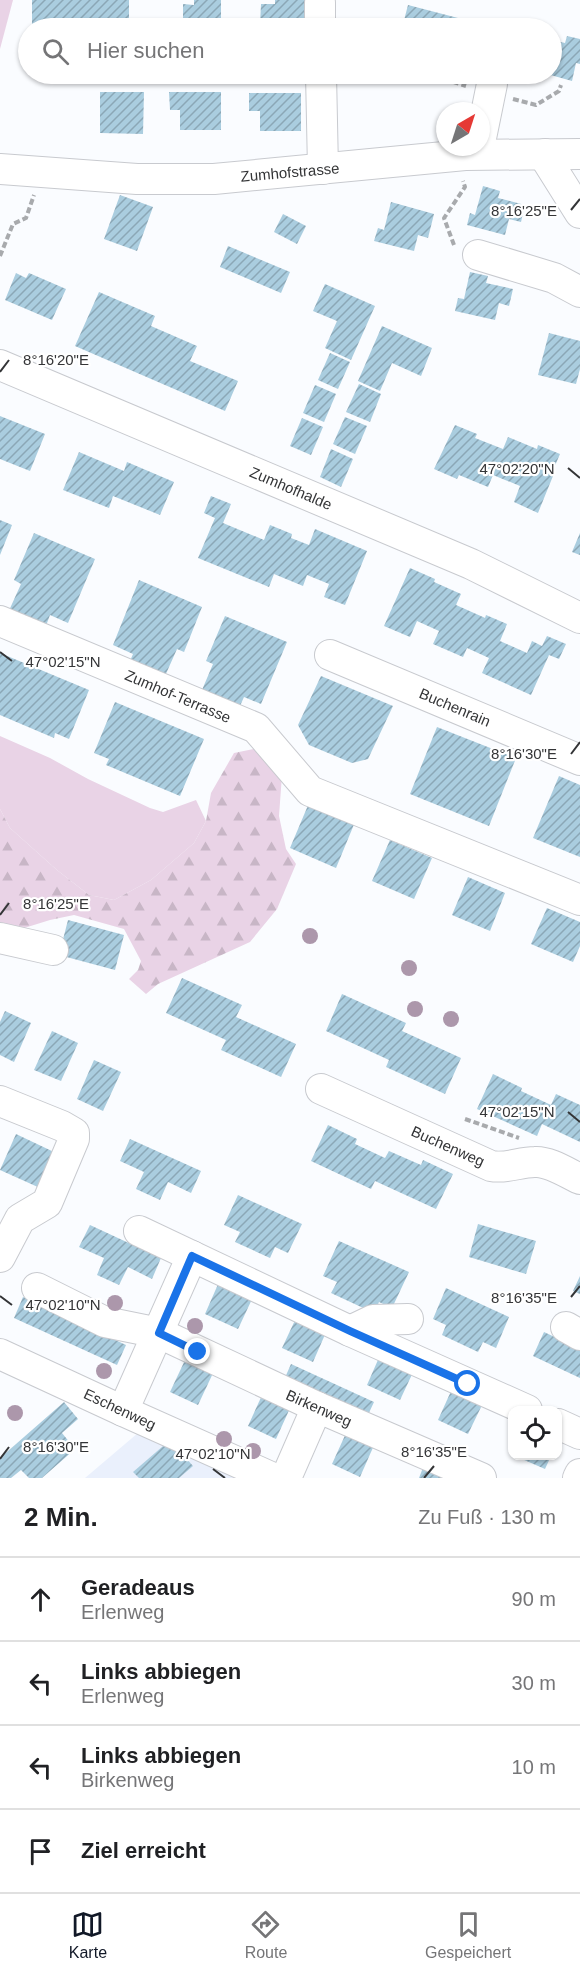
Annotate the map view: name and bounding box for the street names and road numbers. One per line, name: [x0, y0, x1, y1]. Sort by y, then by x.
street label: Zumhofstrasse: [240, 159, 340, 185]
street label: Zumhofhalde: [247, 463, 335, 513]
street label: Zumhof-Terrasse: [122, 666, 234, 726]
street label: Buchenrain: [417, 684, 493, 730]
street label: Buchenweg: [409, 1122, 487, 1170]
street label: Eschenweg: [81, 1385, 159, 1433]
street label: Birkenweg: [284, 1386, 354, 1430]

